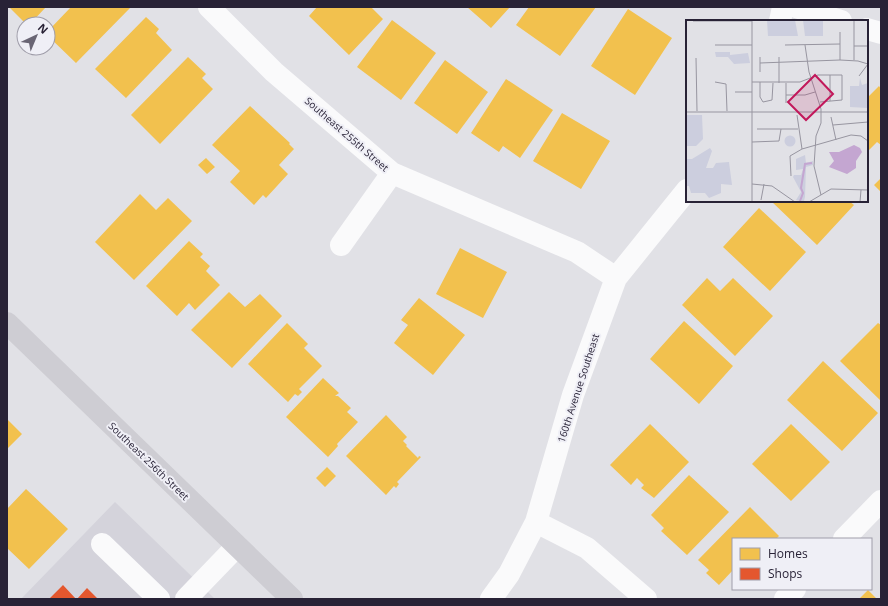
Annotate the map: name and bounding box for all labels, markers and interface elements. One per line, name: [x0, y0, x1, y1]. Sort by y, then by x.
north arrow: [16, 16, 56, 56]
text: N: [35, 20, 52, 37]
inset map: [686, 20, 868, 202]
street label: Southeast 255th Street: [302, 94, 392, 175]
street label: 160th Avenue Southeast: [554, 331, 602, 444]
street label: Southeast 256th Street: [106, 419, 193, 503]
legend: [732, 538, 872, 590]
text: Homes: [768, 545, 808, 562]
text: Shops: [768, 565, 803, 582]

